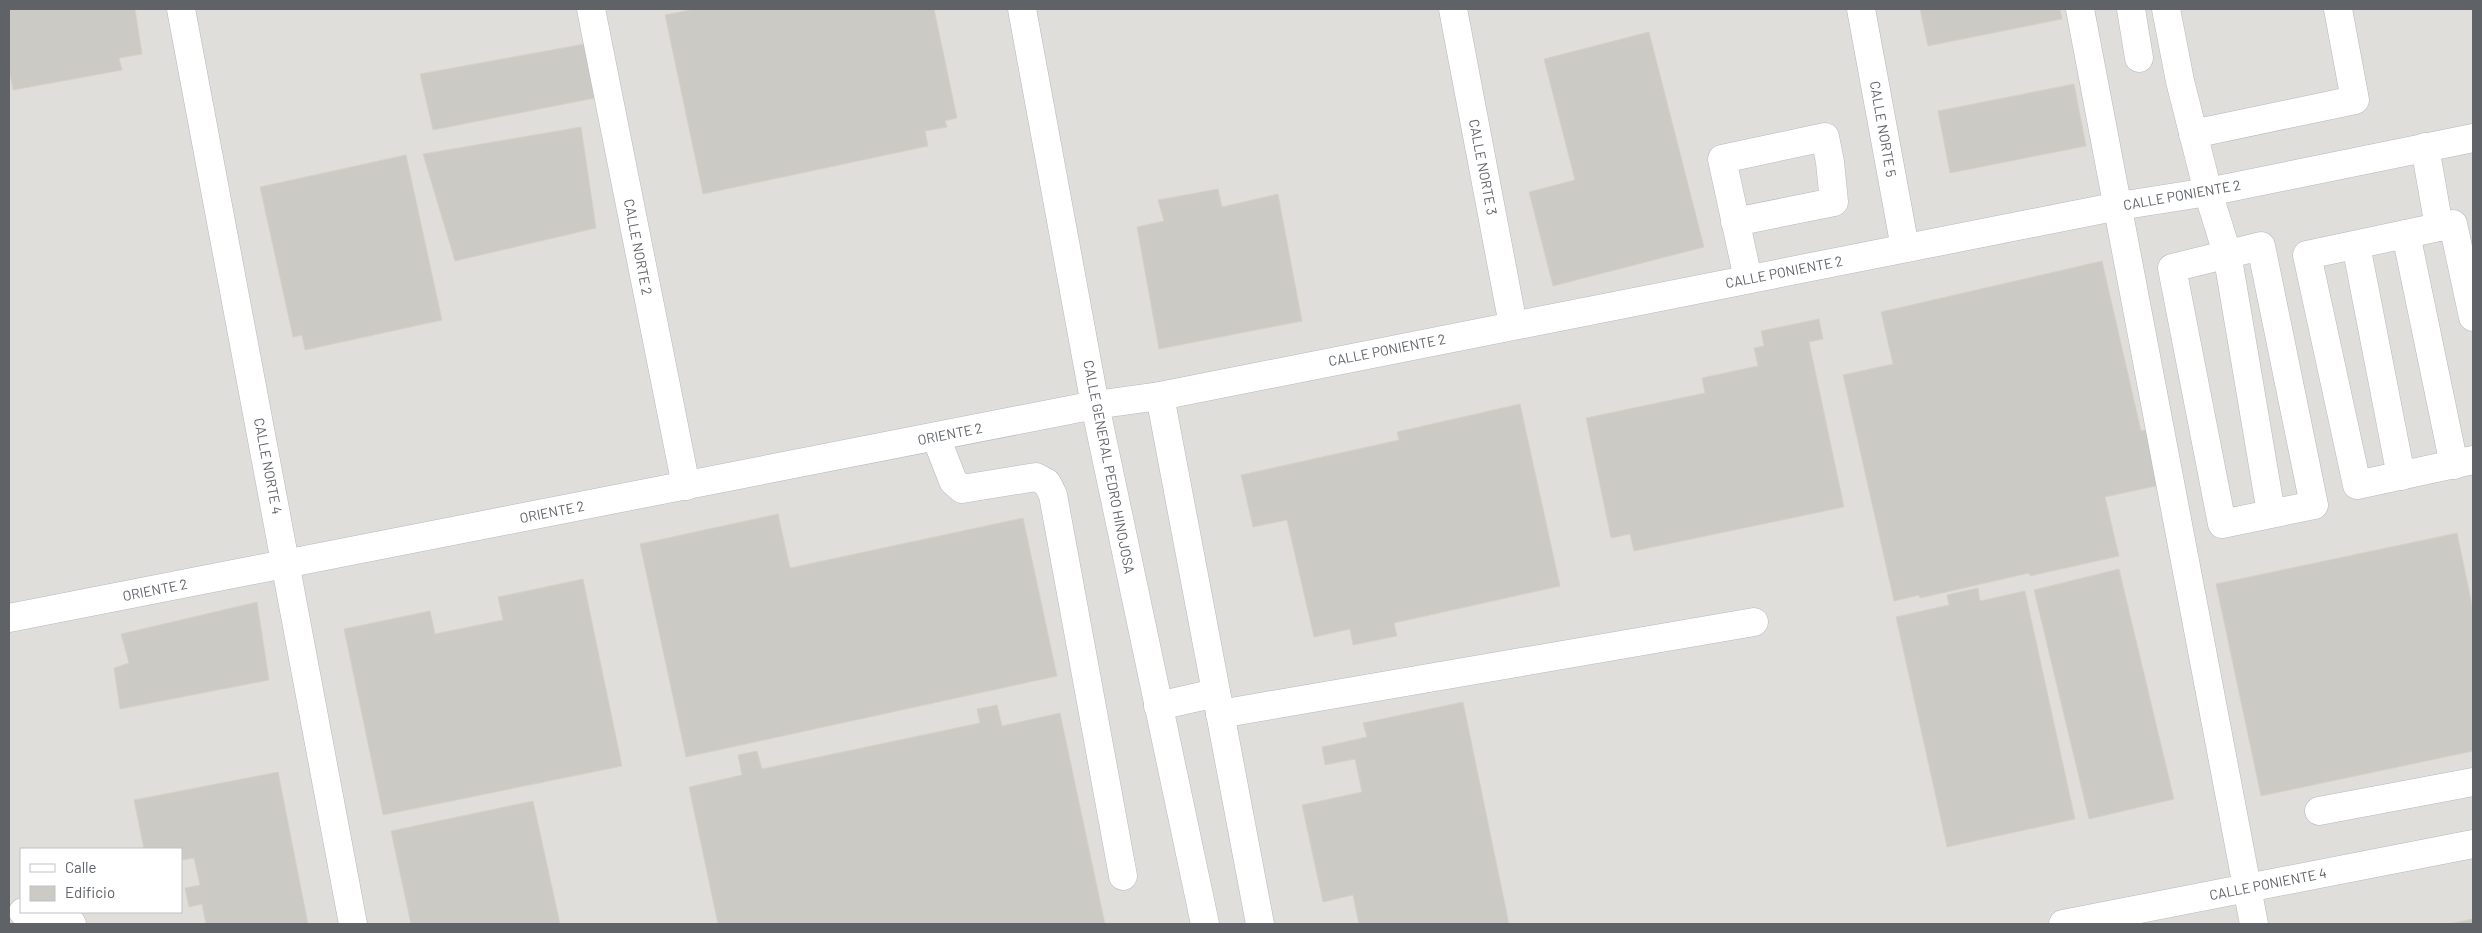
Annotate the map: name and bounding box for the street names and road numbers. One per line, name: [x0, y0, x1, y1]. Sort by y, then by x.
street label: CALLE NORTE 5: [1867, 80, 1900, 178]
street label: CALLE NORTE 3: [1466, 118, 1501, 216]
street label: CALLE PONIENTE 2: [2122, 176, 2242, 213]
street label: CALLE NORTE 2: [621, 197, 656, 296]
street label: CALLE PONIENTE 2: [1724, 252, 1844, 291]
street label: CALLE PONIENTE 2: [1327, 330, 1447, 369]
street label: CALLE GENERAL PEDRO HINOJOSA: [1080, 359, 1139, 576]
street label: CALLE NORTE 4: [251, 416, 286, 516]
street label: ORIENTE 2: [916, 419, 984, 448]
street label: ORIENTE 2: [518, 497, 586, 526]
street label: ORIENTE 2: [121, 575, 189, 604]
street label: CALLE PONIENTE 4: [2208, 864, 2328, 903]

